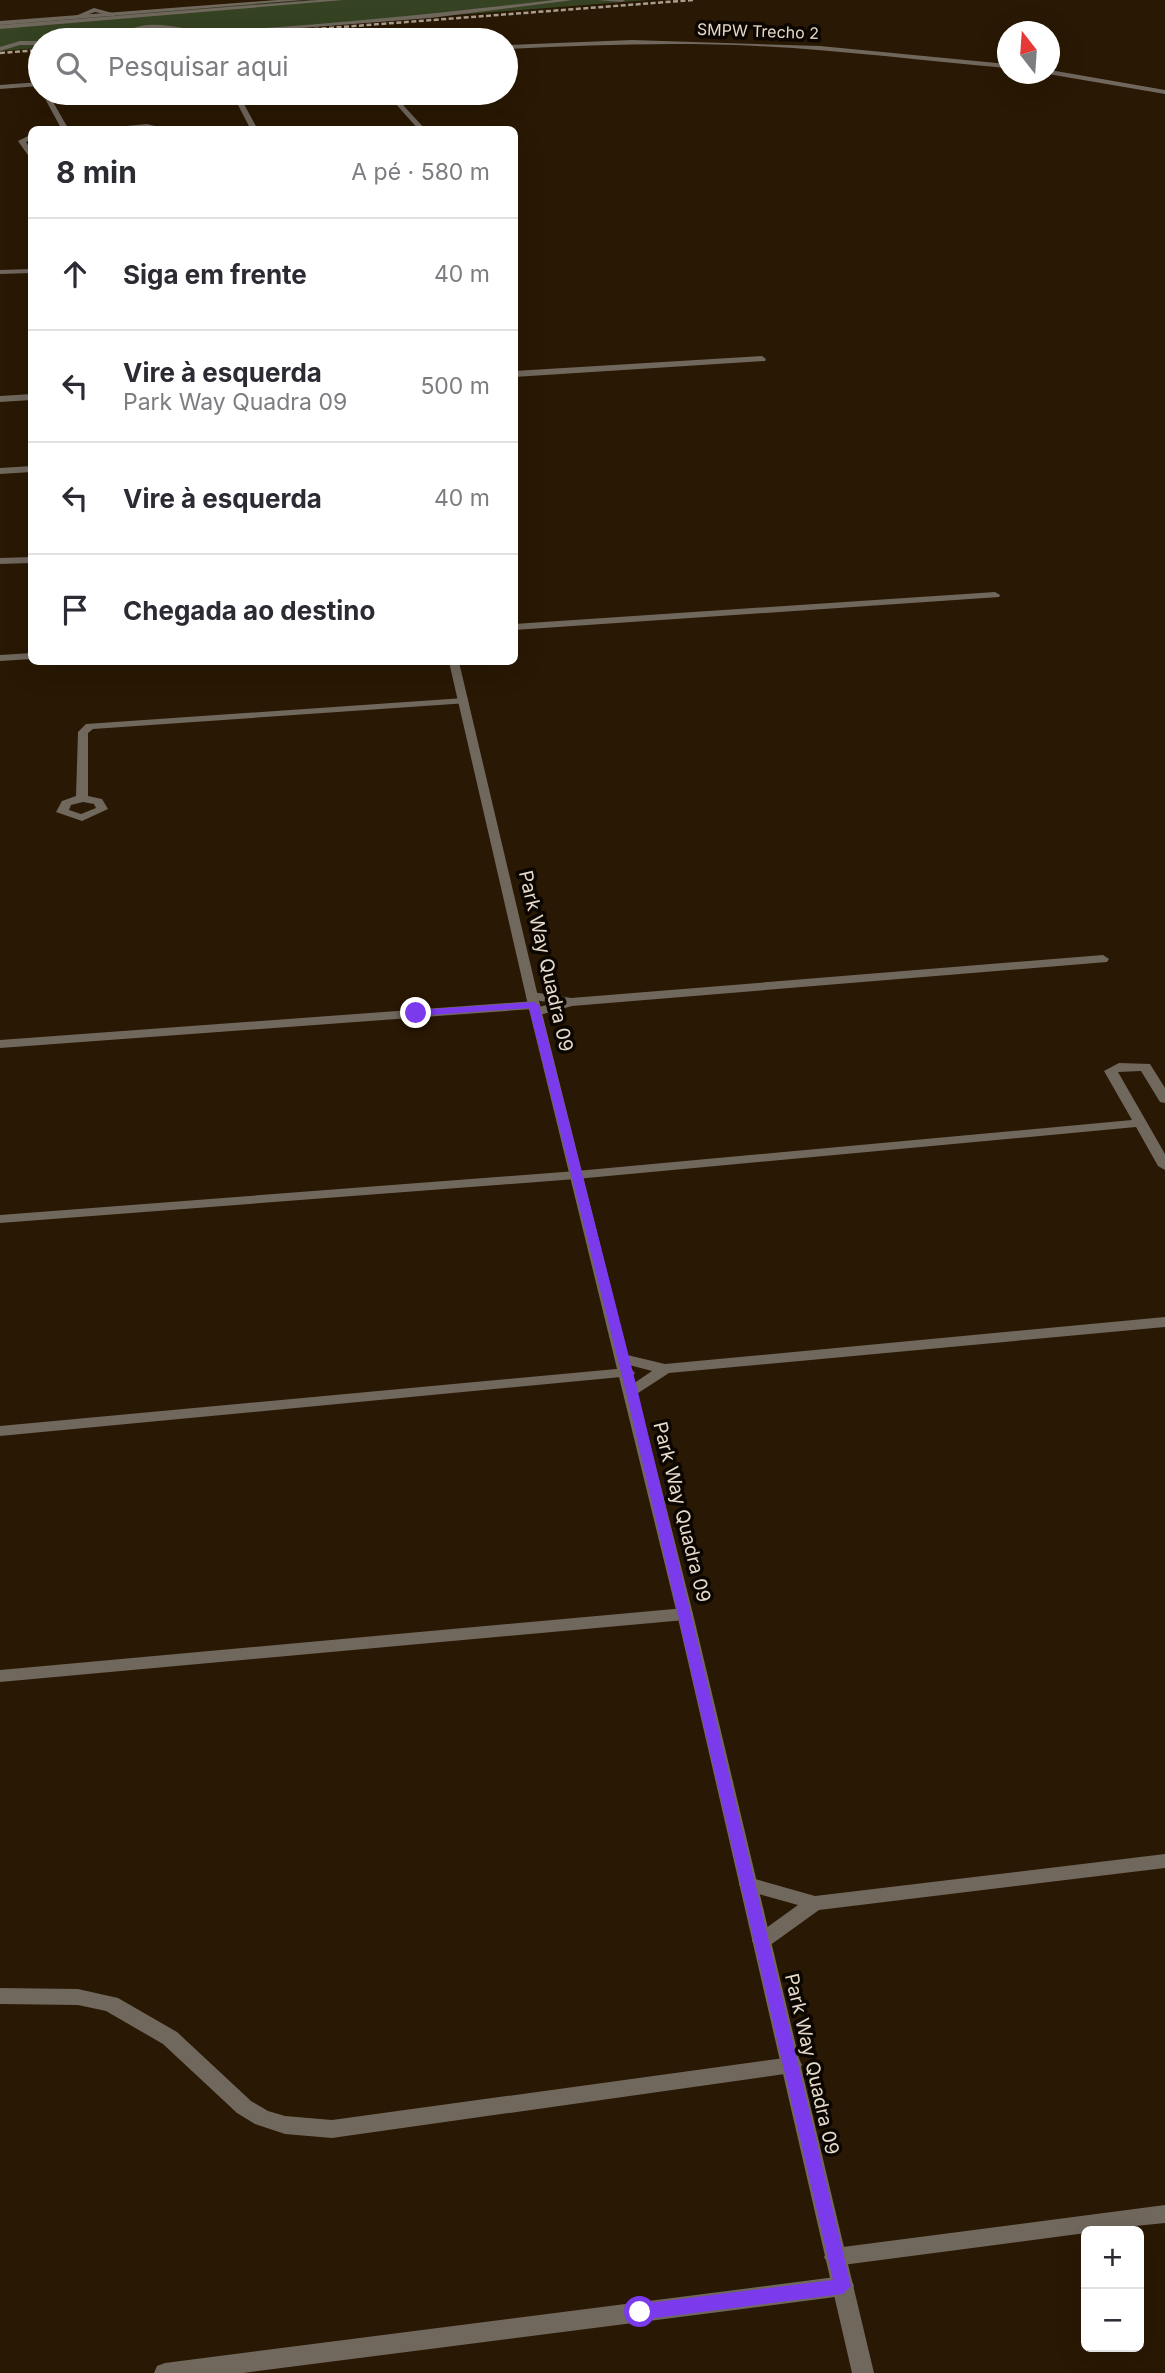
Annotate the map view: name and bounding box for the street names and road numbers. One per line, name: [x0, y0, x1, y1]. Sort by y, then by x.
street label: SMPW Trecho 2: [697, 19, 819, 43]
street label: Park Way Quadra 09: [514, 868, 578, 1054]
street label: Park Way Quadra 09: [648, 1419, 716, 1605]
street label: Park Way Quadra 09: [780, 1971, 844, 2157]

